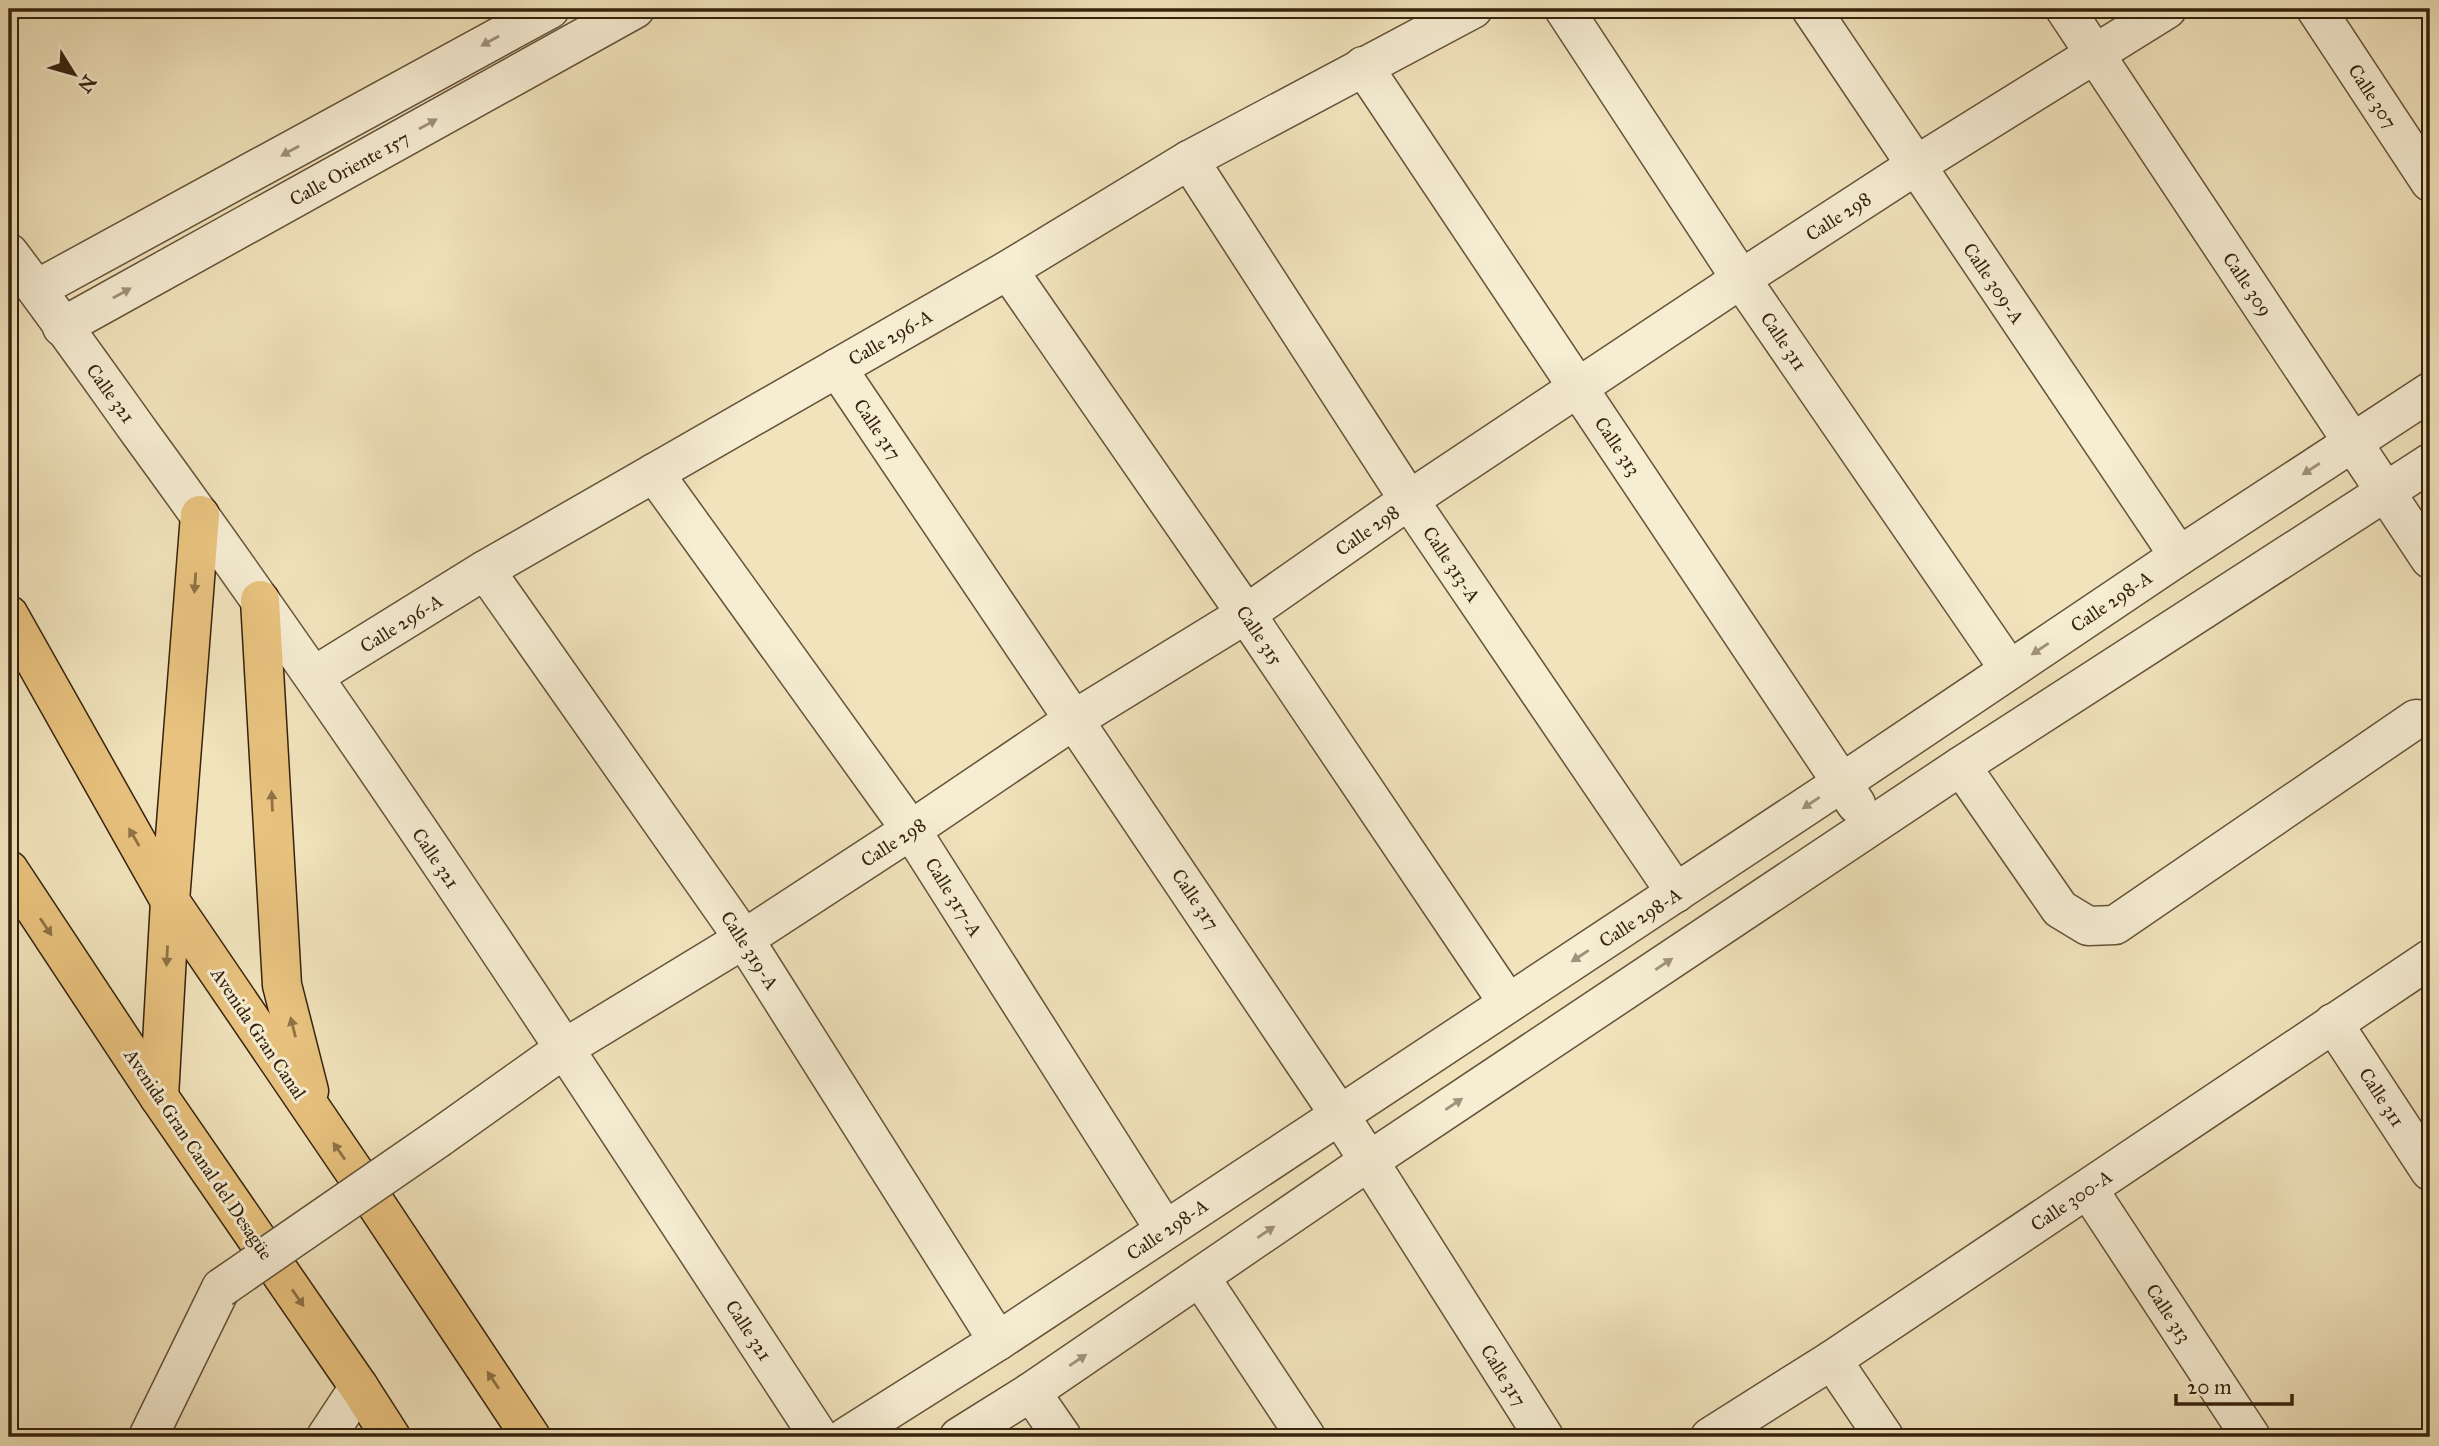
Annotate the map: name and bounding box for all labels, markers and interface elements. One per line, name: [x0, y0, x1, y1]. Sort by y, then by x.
one-way arrow: [480, 36, 500, 47]
north arrow: [38, 38, 108, 108]
street label: Calle 307: [2343, 60, 2402, 133]
text: N: [73, 71, 101, 97]
one-way arrow: [418, 118, 438, 130]
street label: Calle Oriente 157: [285, 126, 413, 211]
one-way arrow: [280, 144, 300, 156]
street label: Calle 298: [1801, 187, 1875, 246]
street label: Calle 309-A: [1958, 238, 2029, 328]
street label: Calle 309: [2218, 248, 2277, 321]
one-way arrow: [112, 288, 132, 299]
street label: Calle 296-A: [844, 304, 936, 371]
street label: Calle 311: [1756, 308, 1812, 375]
street label: Calle 321: [81, 359, 140, 427]
street label: Calle 317: [849, 394, 906, 464]
street label: Calle 313: [1590, 413, 1646, 480]
one-way arrow: [2301, 462, 2321, 475]
street label: Calle 298: [1331, 500, 1404, 561]
street label: Calle 313-A: [1418, 522, 1485, 607]
street label: Calle 298-A: [2066, 566, 2157, 637]
one-way arrow: [189, 572, 200, 594]
street label: Calle 296-A: [356, 589, 447, 658]
street label: Calle 315: [1231, 601, 1288, 670]
one-way arrow: [2030, 642, 2050, 655]
one-way arrow: [266, 790, 277, 812]
one-way arrow: [1801, 797, 1821, 810]
street label: Calle 298: [856, 813, 930, 872]
street label: Calle 321: [407, 824, 464, 893]
one-way arrow: [128, 828, 140, 847]
street label: Calle 317-A: [920, 853, 987, 941]
street label: Calle 317: [1167, 864, 1224, 934]
street label: Calle 298-A: [1595, 882, 1686, 953]
street label: Calle 319-A: [716, 907, 784, 994]
one-way arrow: [40, 917, 53, 936]
one-way arrow: [161, 945, 172, 967]
one-way arrow: [1571, 949, 1589, 963]
one-way arrow: [1655, 957, 1673, 971]
street label: Avenida Gran Canal: [206, 962, 312, 1104]
one-way arrow: [287, 1016, 298, 1038]
street label: Avenida Gran Canal del Desagüe: [118, 1044, 278, 1265]
street label: Calle 311: [2354, 1063, 2409, 1131]
one-way arrow: [1445, 1098, 1464, 1111]
one-way arrow: [332, 1142, 346, 1160]
street label: Calle 300-A: [2026, 1165, 2117, 1236]
street label: Calle 298-A: [1122, 1194, 1213, 1265]
one-way arrow: [1257, 1225, 1275, 1239]
street label: Calle 313: [2141, 1279, 2196, 1347]
one-way arrow: [291, 1288, 304, 1308]
street label: Calle 321: [721, 1296, 777, 1365]
street label: Calle 317: [1476, 1340, 1531, 1410]
one-way arrow: [1069, 1353, 1087, 1367]
scale bar: [2176, 1362, 2292, 1406]
one-way arrow: [487, 1371, 500, 1390]
text: 20 m: [2187, 1374, 2232, 1400]

